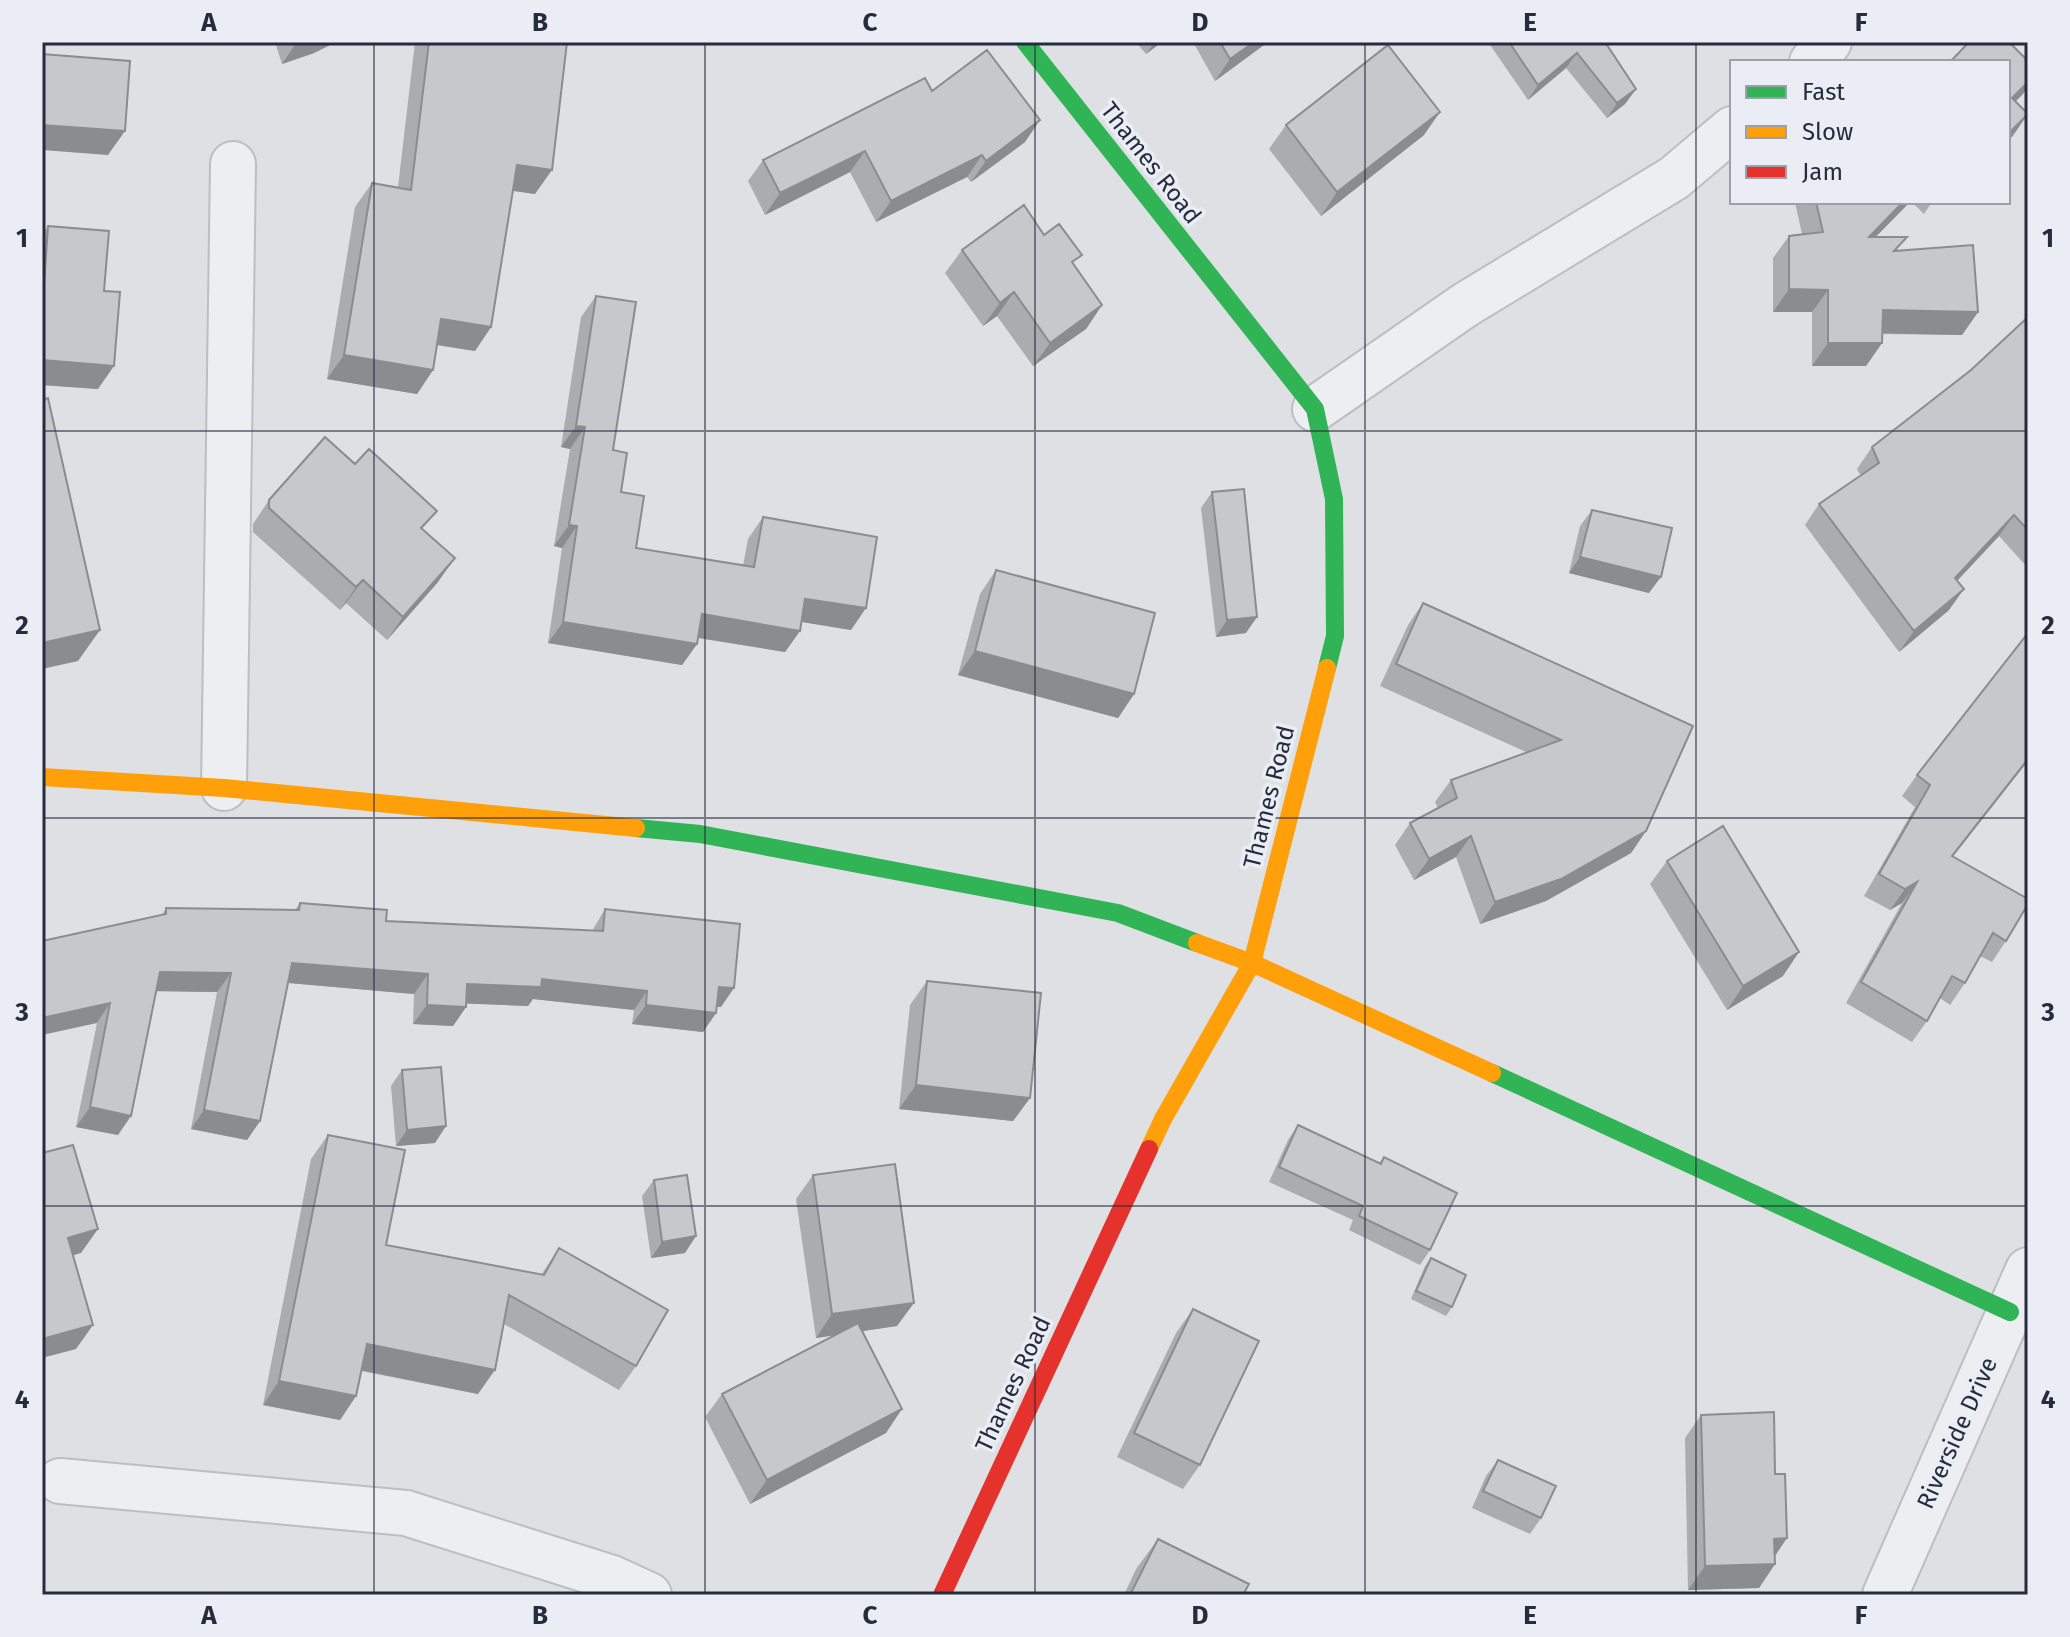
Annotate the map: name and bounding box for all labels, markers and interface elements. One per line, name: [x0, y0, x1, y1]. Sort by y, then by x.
text: A: [200, 7, 217, 38]
text: B: [532, 7, 548, 38]
text: C: [863, 7, 878, 38]
text: D: [1192, 7, 1209, 38]
text: E: [1523, 7, 1537, 38]
text: F: [1855, 7, 1868, 38]
legend: [1730, 60, 2010, 204]
text: Fast: [1802, 78, 1845, 106]
street label: Thames Road: [1095, 97, 1207, 229]
text: Slow: [1802, 118, 1853, 146]
text: Jam: [1802, 158, 1843, 186]
text: 1: [16, 223, 28, 254]
text: 1: [2042, 223, 2054, 254]
text: 2: [15, 610, 29, 641]
text: 2: [2041, 610, 2055, 641]
street label: Thames Road: [1238, 723, 1300, 871]
text: 3: [14, 997, 29, 1028]
text: 3: [2040, 997, 2055, 1028]
street label: Thames Road: [969, 1312, 1057, 1456]
street label: Riverside Drive: [1911, 1353, 2003, 1513]
text: 4: [15, 1384, 30, 1415]
text: 4: [2041, 1384, 2056, 1415]
text: A: [200, 1600, 217, 1631]
text: B: [532, 1600, 548, 1631]
text: C: [863, 1600, 878, 1631]
text: D: [1192, 1600, 1209, 1631]
text: E: [1523, 1600, 1537, 1631]
text: F: [1855, 1600, 1868, 1631]

